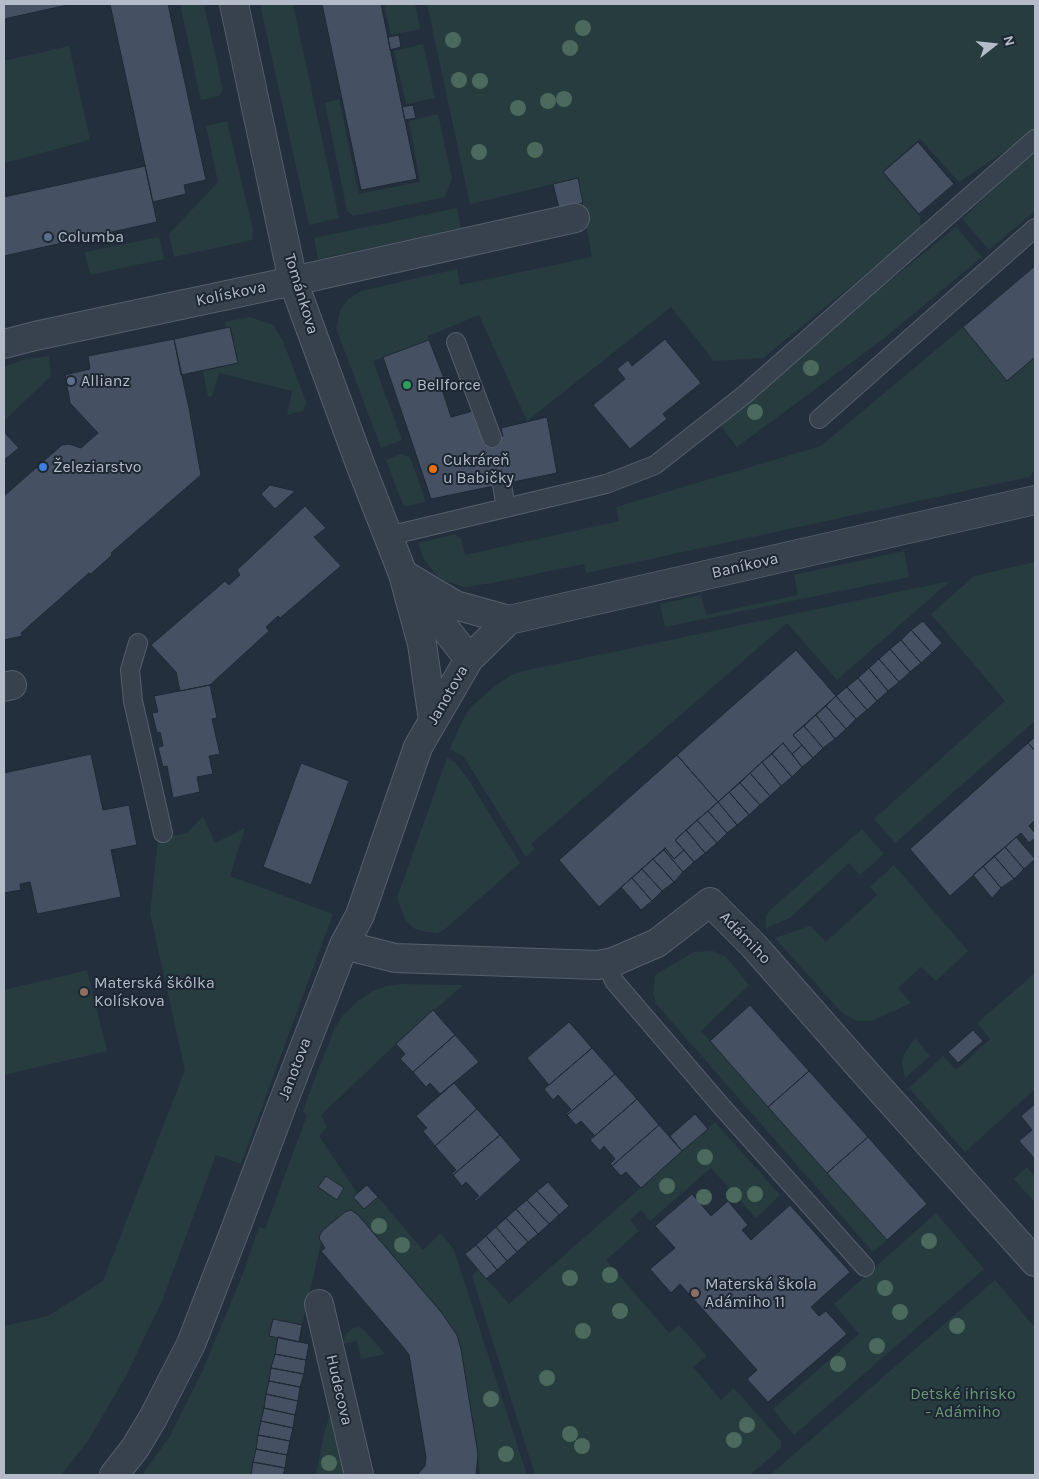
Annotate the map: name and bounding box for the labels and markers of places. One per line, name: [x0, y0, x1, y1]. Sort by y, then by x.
place label: Columba: [58, 227, 124, 247]
marker: Columba: [42, 231, 54, 243]
place label: Allianz: [81, 371, 130, 391]
marker: Allianz: [65, 375, 77, 387]
place label: Bellforce: [417, 375, 481, 395]
marker: Bellforce: [401, 379, 413, 391]
place label: Cukráreň u Babičky: [443, 450, 514, 488]
place label: Železiarstvo: [53, 457, 142, 477]
marker: Železiarstvo: [37, 461, 49, 473]
marker: Cukráreň u Babičky: [427, 463, 439, 475]
place label: Materská škôlka Kolískova: [94, 973, 215, 1011]
marker: Materská škôlka Kolískova: [78, 986, 90, 998]
place label: Materská škola Adámiho 11: [705, 1274, 817, 1312]
marker: Materská škola Adámiho 11: [689, 1287, 701, 1299]

